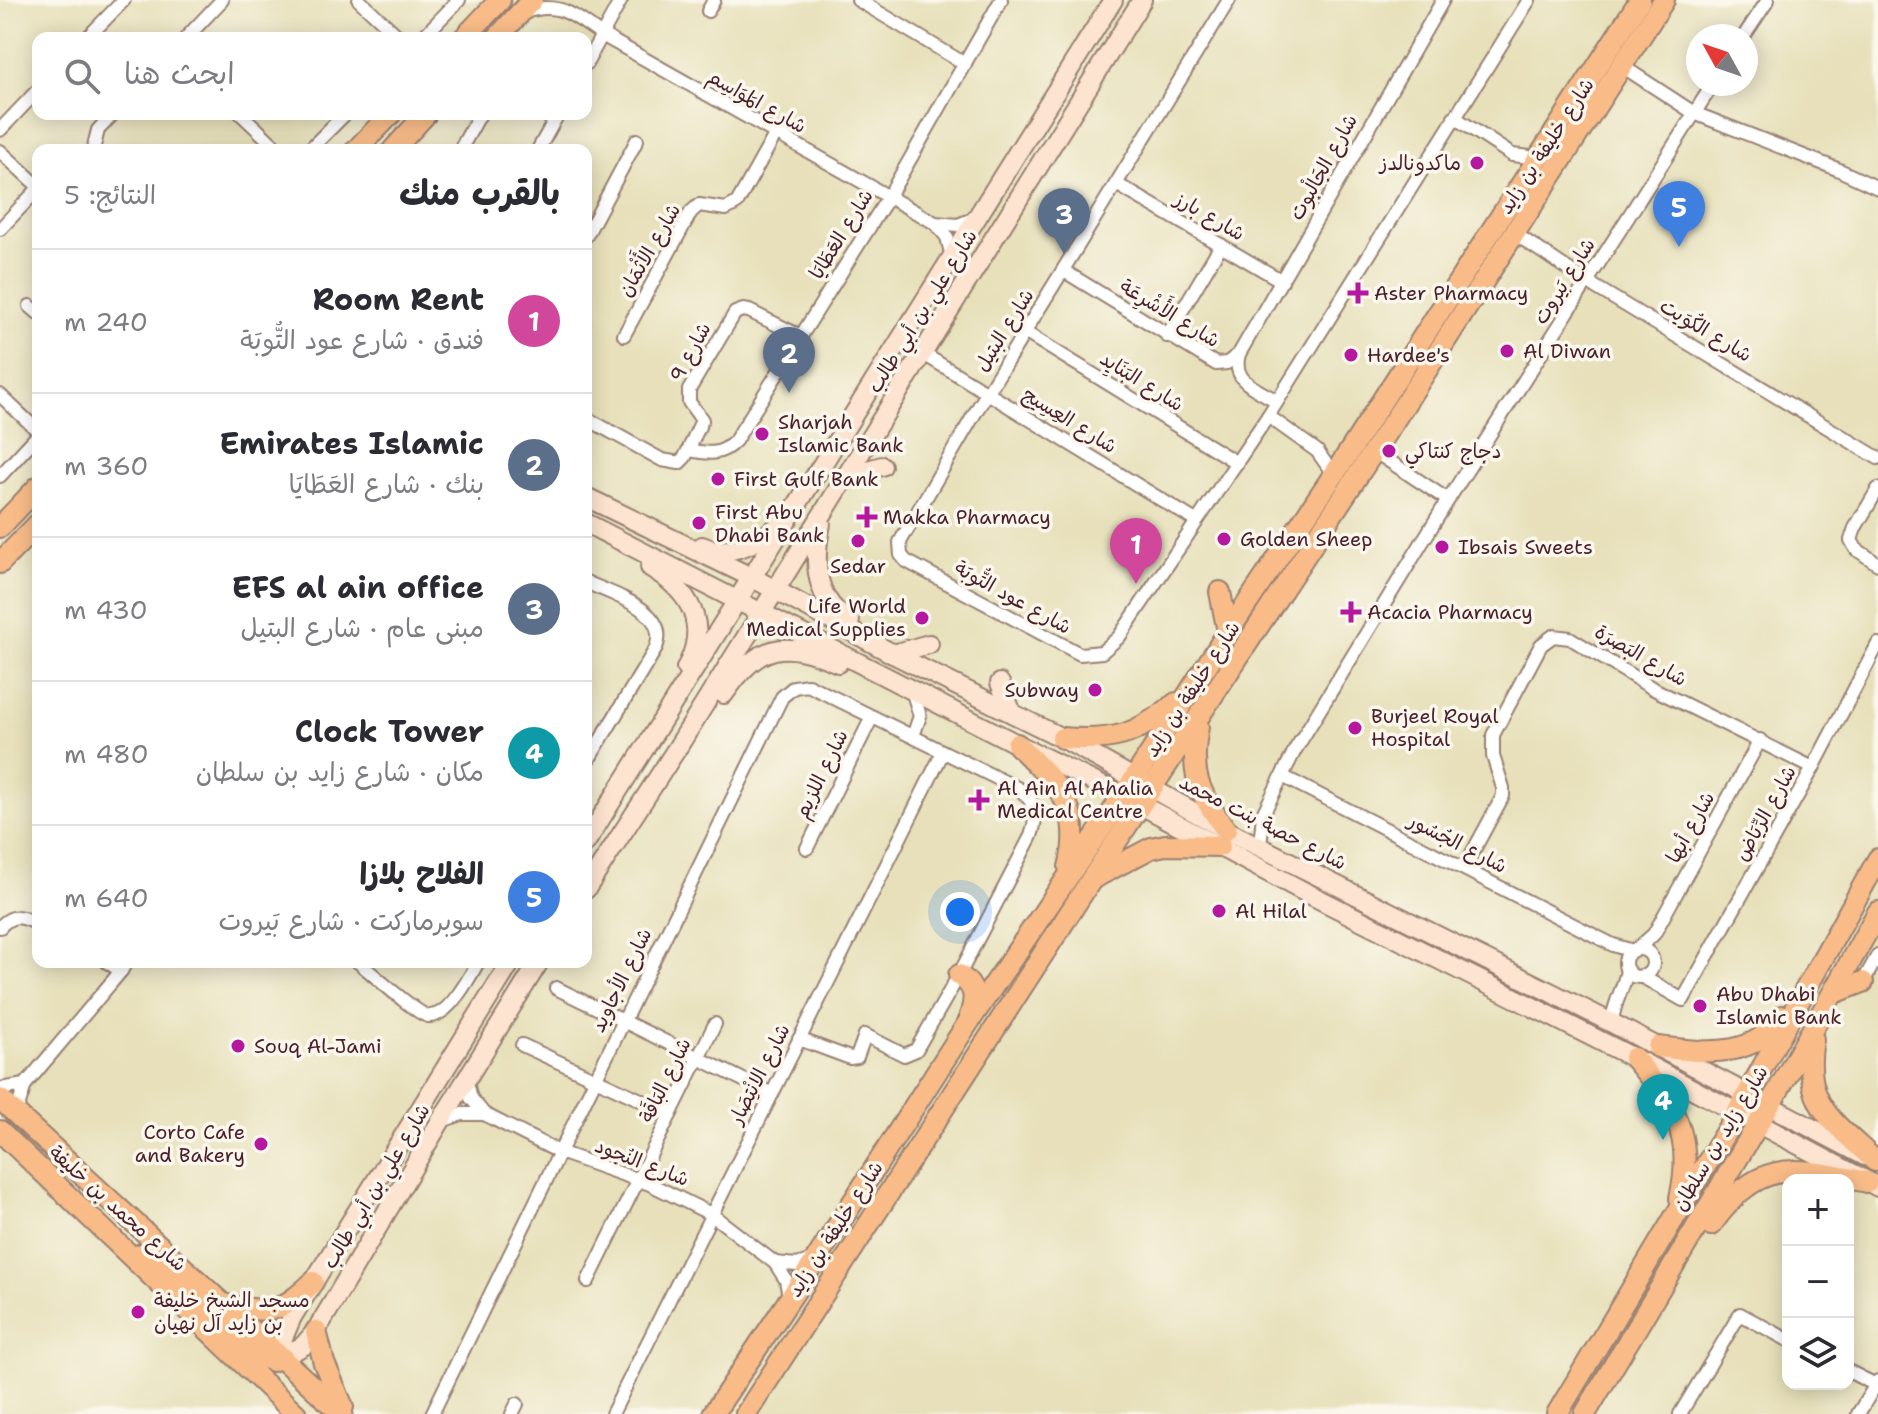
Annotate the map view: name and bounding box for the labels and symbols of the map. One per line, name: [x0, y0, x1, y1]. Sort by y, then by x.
north arrow: [1686, 24, 1758, 96]
street label: شارع المَوَاسِم: [701, 63, 811, 142]
street label: شارع خليفة بن زايد: [1492, 73, 1601, 220]
street label: شارع الجَالْبوت: [1283, 109, 1364, 225]
place label: ماكدونالدز: [1378, 150, 1461, 176]
marker: ماكدونالدز: [1468, 154, 1486, 172]
pin: 5: [1653, 181, 1705, 247]
street label: شارع العَطَايَا: [803, 184, 880, 284]
street label: شارع بارز: [1168, 185, 1250, 247]
pin: 3: [1038, 188, 1090, 254]
street label: شارع الأَثْمَان: [609, 197, 687, 302]
street label: شارع علي بن أبي طالب: [861, 224, 987, 400]
street label: شارع بَيروت: [1527, 233, 1602, 330]
street label: شارع الأَشْرِعَة: [1114, 270, 1227, 356]
place label: Aster Pharmacy: [1374, 280, 1528, 306]
street label: شارع البتيل: [968, 284, 1040, 377]
marker: Aster Pharmacy: [1349, 284, 1367, 302]
street label: شارع الكُوَيت: [1655, 292, 1757, 369]
street label: شارع 9: [663, 318, 717, 387]
pin: 2: [763, 327, 815, 393]
place label: Al Diwan: [1523, 338, 1611, 364]
place label: Hardee's: [1367, 342, 1450, 368]
marker: Al Diwan: [1498, 342, 1516, 360]
street label: شارع البَنَايِد: [1093, 345, 1189, 420]
marker: Hardee's: [1342, 346, 1360, 364]
street label: شارع العِسِيج: [1018, 381, 1122, 460]
place label: Sharjah Islamic Bank: [778, 409, 904, 458]
marker: Sharjah Islamic Bank: [753, 425, 771, 443]
place label: دجاج كنتاكي: [1405, 438, 1501, 469]
marker: دجاج كنتاكي: [1380, 442, 1398, 460]
place label: First Gulf Bank: [734, 466, 879, 492]
marker: First Gulf Bank: [709, 470, 727, 488]
place label: First Abu Dhabi Bank: [715, 499, 825, 548]
place label: Makka Pharmacy: [883, 504, 1051, 530]
marker: Makka Pharmacy: [858, 508, 876, 526]
marker: First Abu Dhabi Bank: [690, 514, 708, 532]
pin: 1: [1110, 518, 1162, 584]
place label: Golden Sheep: [1240, 526, 1373, 552]
marker: Golden Sheep: [1215, 530, 1233, 548]
marker: Sedar: [849, 532, 867, 550]
place label: Ibsais Sweets: [1458, 534, 1593, 560]
marker: Ibsais Sweets: [1433, 538, 1451, 556]
place label: Sedar: [830, 553, 886, 579]
street label: شارع عود التُّوبَة: [950, 553, 1077, 641]
place label: Life World Medical Supplies: [746, 593, 906, 642]
place label: Acacia Pharmacy: [1367, 599, 1533, 625]
marker: Acacia Pharmacy: [1342, 603, 1360, 621]
marker: Life World Medical Supplies: [913, 609, 931, 627]
street label: شارع خليفة بن زايد: [1138, 616, 1247, 763]
street label: شارع البَصرَة: [1590, 618, 1692, 693]
place label: Subway: [1004, 677, 1079, 703]
marker: Subway: [1086, 681, 1104, 699]
place label: Burjeel Royal Hospital: [1371, 703, 1499, 752]
marker: Burjeel Royal Hospital: [1346, 719, 1364, 737]
street label: شارع اللزيم: [788, 725, 856, 824]
street label: شارع الرِّيَاض: [1728, 761, 1803, 866]
street label: شارع حصة بنت محمد: [1174, 768, 1351, 876]
place label: Al Ain Al Ahalia Medical Centre: [997, 775, 1154, 824]
street label: شارع أبها: [1660, 787, 1721, 868]
marker: Al Ain Al Ahalia Medical Centre: [968, 789, 990, 811]
street label: شارع الجُسُور: [1402, 806, 1512, 880]
your location: [940, 892, 980, 932]
place label: Al Hilal: [1235, 898, 1307, 924]
marker: Al Hilal: [1210, 902, 1228, 920]
street label: شارع الأجاويد: [585, 924, 658, 1037]
place label: Abu Dhabi Islamic Bank: [1716, 981, 1842, 1030]
marker: Abu Dhabi Islamic Bank: [1691, 997, 1709, 1015]
street label: شارع الانْتِصَار: [722, 1019, 796, 1130]
place label: Souq Al-Jami: [254, 1033, 382, 1059]
street label: شارع البَاقَة: [633, 1033, 698, 1127]
marker: Souq Al-Jami: [229, 1037, 247, 1055]
street label: شارع زايد بن سلطان: [1666, 1060, 1775, 1216]
pin: 4: [1637, 1074, 1689, 1140]
street label: شارع علي بن أبي طالب: [316, 1099, 440, 1276]
place label: Corto Cafe and Bakery: [135, 1119, 245, 1168]
street label: شارع النُجود: [591, 1132, 693, 1193]
marker: Corto Cafe and Bakery: [252, 1135, 270, 1153]
street label: شارع محمد بن خليفة: [43, 1139, 192, 1277]
street label: شارع خليفة بن زايد: [781, 1156, 890, 1303]
place label: مسجد الشيخ خليفة بن زايد آل نهيان: [154, 1287, 310, 1336]
marker: مسجد الشيخ خليفة بن زايد آل نهيان: [129, 1303, 147, 1321]

